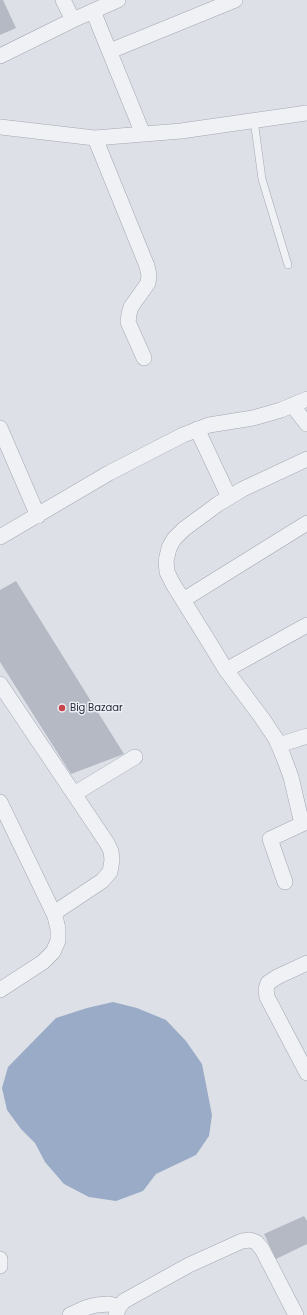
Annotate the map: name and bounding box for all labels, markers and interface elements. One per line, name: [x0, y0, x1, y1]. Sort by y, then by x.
place label: Big Bazaar: [70, 702, 123, 714]
marker: Big Bazaar: [57, 703, 67, 713]

